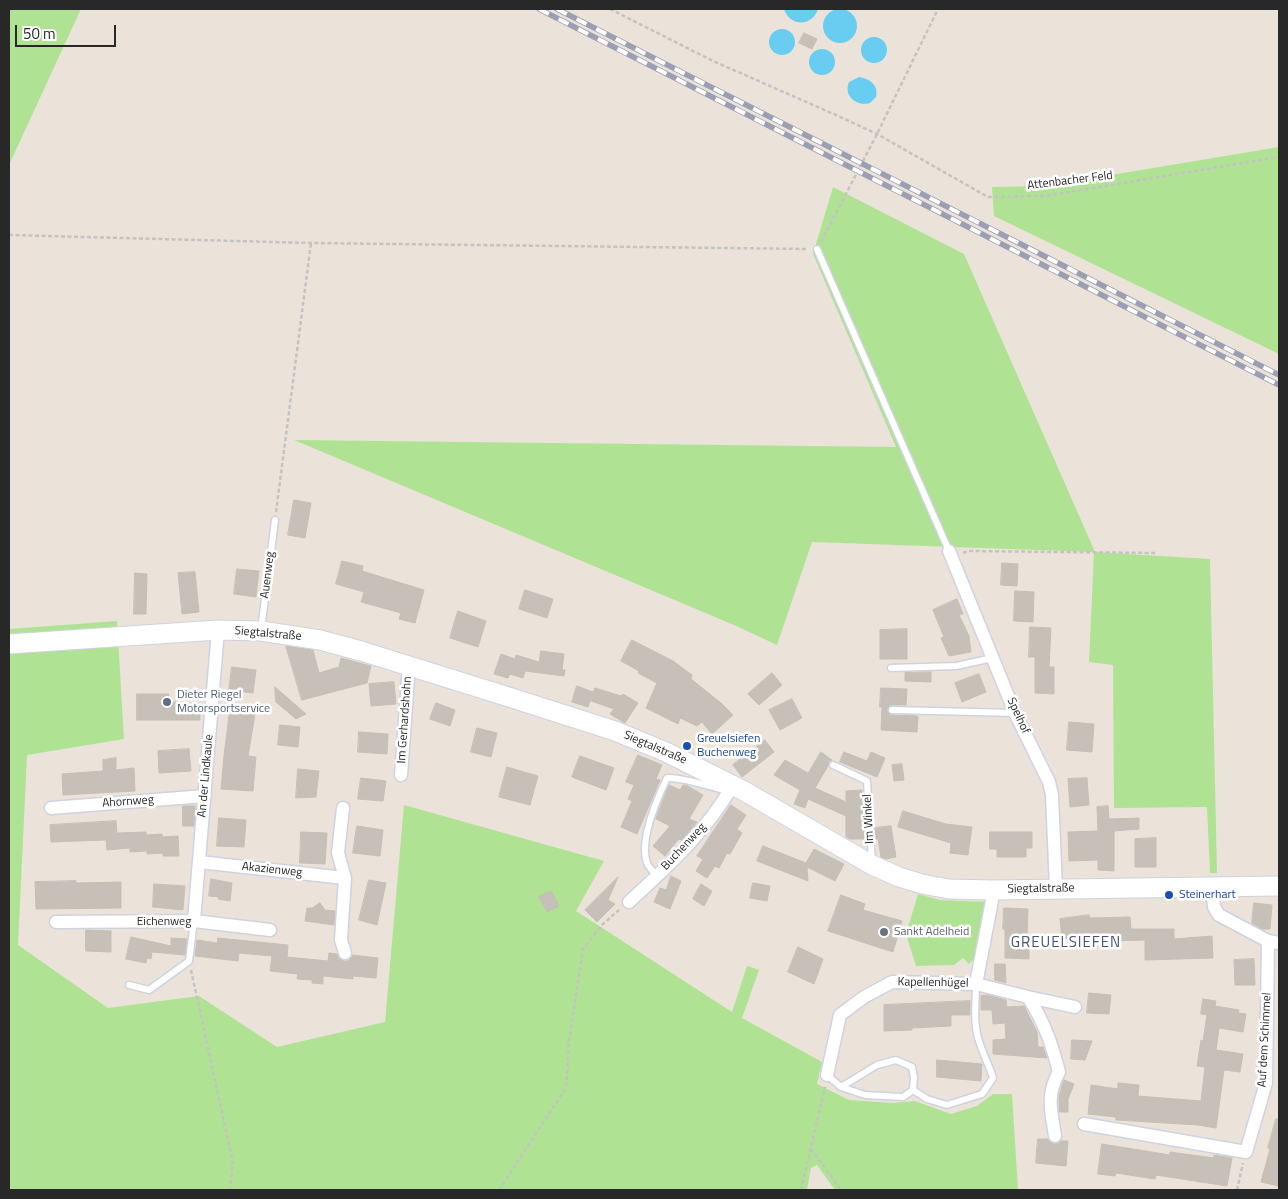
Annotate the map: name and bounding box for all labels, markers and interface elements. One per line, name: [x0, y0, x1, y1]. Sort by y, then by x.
scale bar: [18, 15, 119, 47]
text: 50 m: [23, 22, 56, 45]
street label: Attenbacher Feld: [1026, 169, 1114, 193]
street label: Auenweg: [258, 551, 278, 599]
street label: Siegtalstraße: [234, 624, 302, 644]
street label: Im Gerhardshohn: [395, 676, 415, 764]
place label: Dieter Riegel Motorsportservice: [177, 688, 270, 716]
marker: Dieter Riegel Motorsportservice: [161, 696, 173, 708]
street label: Spelhof: [1003, 696, 1033, 736]
street label: Siegtalstraße: [621, 728, 689, 768]
place label: Greuelsiefen Buchenweg: [697, 732, 760, 760]
street label: An der Lindkaule: [195, 734, 217, 818]
marker: Greuelsiefen Buchenweg: [681, 740, 693, 752]
street label: Ahornweg: [102, 793, 154, 811]
street label: Im Winkel: [861, 794, 877, 844]
street label: Buchenweg: [659, 820, 709, 874]
street label: Akazienweg: [241, 860, 303, 880]
street label: Siegtalstraße: [1007, 881, 1075, 897]
place label: Steinerhart: [1179, 888, 1236, 902]
marker: Steinerhart: [1163, 889, 1175, 901]
street label: Eichenweg: [137, 915, 191, 929]
place label: Sankt Adelheid: [894, 925, 969, 939]
marker: Sankt Adelheid: [878, 926, 890, 938]
district label: GREUELSIEFEN: [1009, 934, 1123, 952]
street label: Kapellenhügel: [897, 975, 969, 991]
street label: Auf dem Schimmel: [1255, 992, 1275, 1088]

